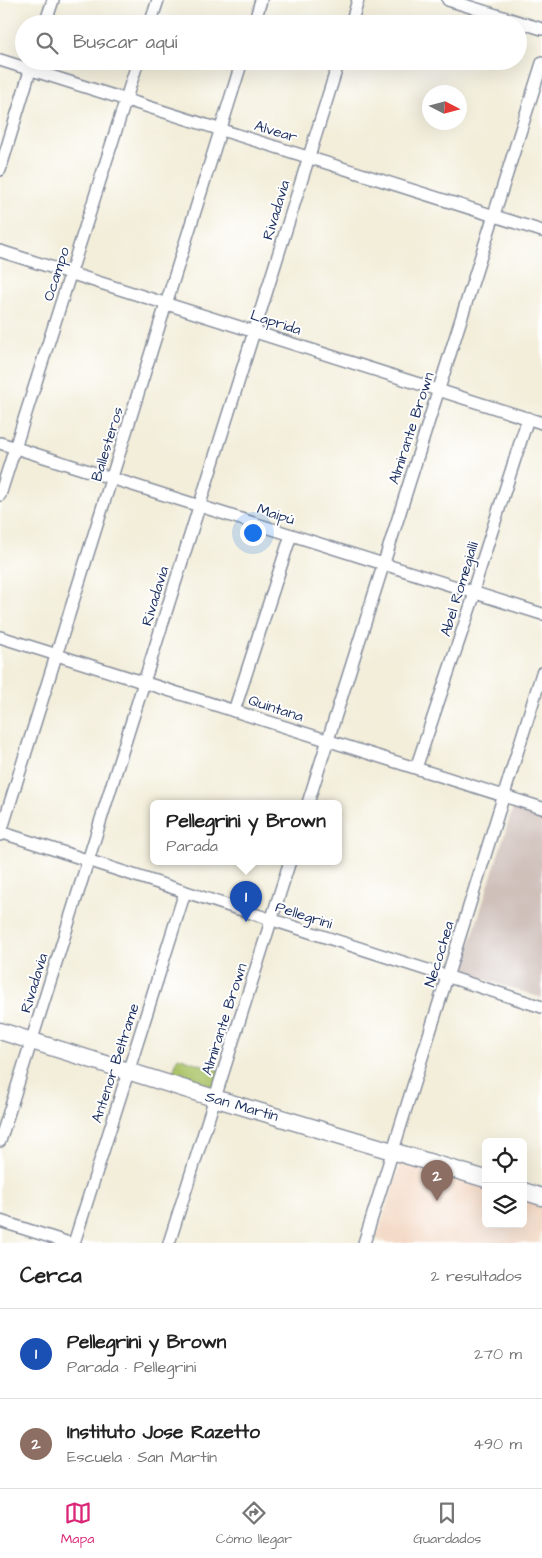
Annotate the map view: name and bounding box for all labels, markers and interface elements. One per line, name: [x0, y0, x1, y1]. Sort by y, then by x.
search box: [15, 15, 527, 70]
icon: search: [33, 29, 61, 57]
text: Buscar aquí: [73, 29, 177, 56]
north arrow: [422, 85, 467, 130]
street label: Alvear: [252, 115, 300, 148]
street label: Rivadavia: [257, 177, 296, 243]
street label: Ocampo: [38, 244, 75, 304]
street label: Laprida: [248, 304, 304, 341]
street label: Almirante Brown: [383, 369, 440, 487]
street label: Ballesteros: [86, 404, 129, 484]
street label: Maipú: [254, 499, 298, 530]
your location: [240, 520, 266, 546]
street label: Abel Romegialli: [435, 538, 485, 639]
street label: Rivadavia: [136, 563, 175, 629]
street label: Quintana: [246, 690, 306, 727]
popup: [150, 800, 342, 865]
text: Pellegrini y Brown: [166, 808, 326, 835]
text: Parada: [166, 835, 218, 857]
pin: 1: [230, 881, 262, 922]
street label: Pellegrini: [272, 896, 336, 936]
street label: Necochea: [419, 918, 460, 990]
street label: Rivadavia: [15, 950, 54, 1016]
street label: Almirante Brown: [196, 960, 253, 1078]
street label: Antenor Beltrame: [86, 1001, 145, 1126]
street label: San Martín: [203, 1086, 281, 1127]
map controls: [482, 1138, 527, 1228]
button: locate: [482, 1138, 527, 1183]
pin: 2: [421, 1160, 453, 1201]
button: layers: [482, 1183, 527, 1228]
text: Cerca: [20, 1261, 82, 1290]
text: 2 resultados: [430, 1265, 522, 1287]
text: Pellegrini y Brown: [67, 1329, 226, 1356]
text: 1: [35, 1343, 37, 1365]
text: 270 m: [474, 1343, 522, 1365]
text: Parada · Pellegrini: [67, 1356, 196, 1378]
text: Instituto Jose Razetto: [67, 1419, 260, 1446]
text: 2: [31, 1433, 41, 1455]
text: 490 m: [473, 1433, 522, 1455]
text: Escuela · San Martín: [67, 1446, 217, 1468]
tab: Mapa: [61, 1499, 94, 1549]
tab: Cómo llegar: [216, 1499, 292, 1549]
tab: Guardados: [413, 1499, 481, 1549]

